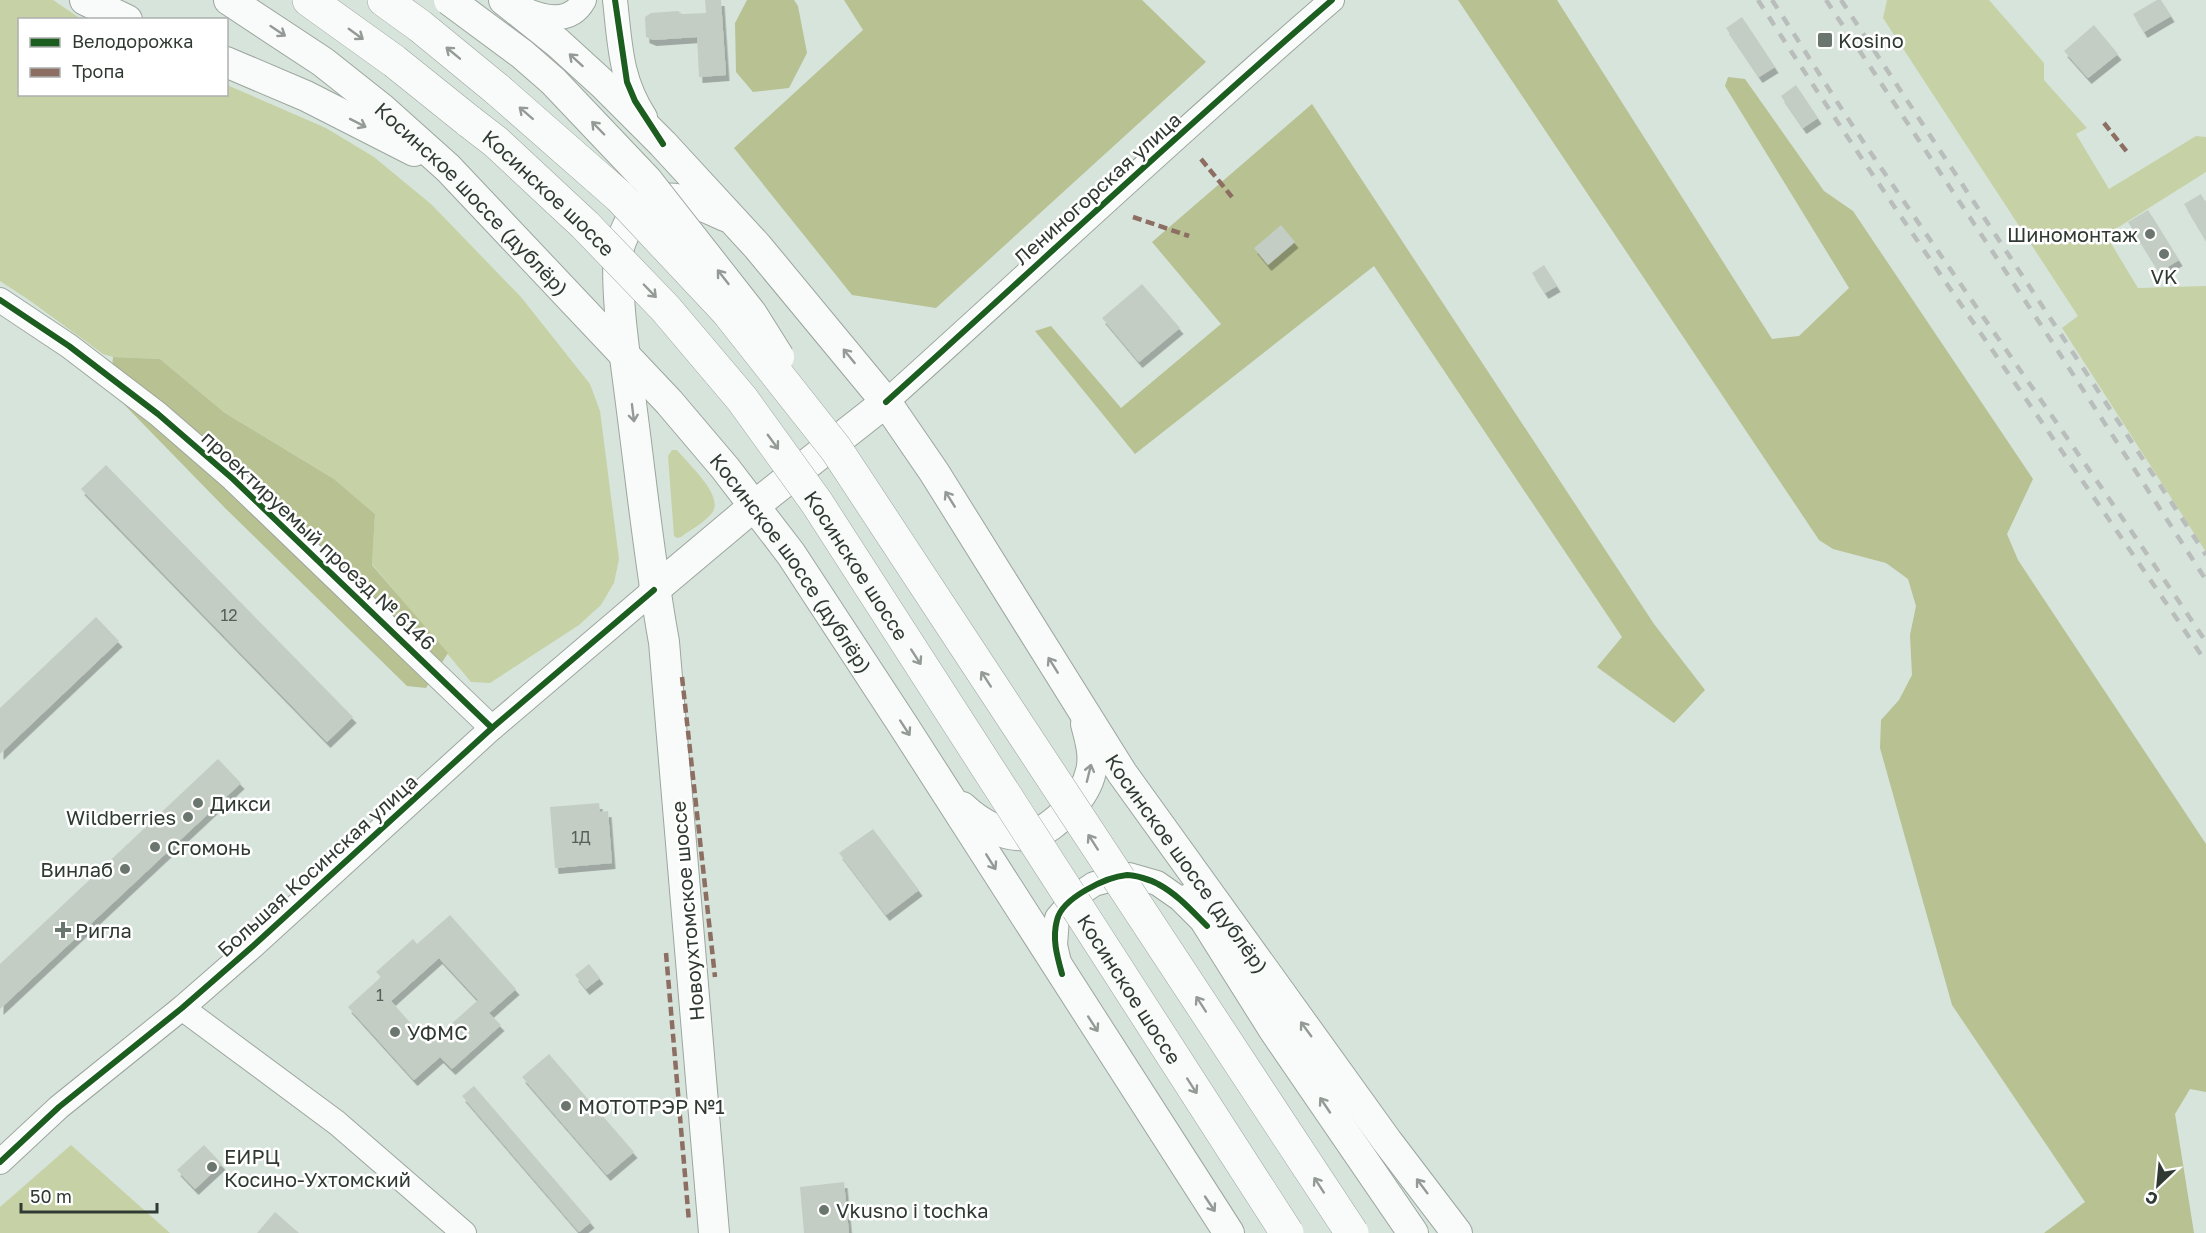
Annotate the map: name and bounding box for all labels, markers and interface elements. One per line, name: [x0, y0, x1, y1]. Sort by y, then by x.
legend: [18, 18, 228, 96]
one-way arrow: [269, 25, 286, 37]
one-way arrow: [348, 28, 364, 40]
place label: Kosino: [1838, 28, 1904, 52]
text: Велодорожка: [72, 30, 193, 52]
marker: Kosino: [1816, 31, 1834, 49]
one-way arrow: [446, 46, 461, 60]
one-way arrow: [569, 53, 584, 67]
text: Тропа: [72, 60, 124, 82]
street label: Косинское шоссе (дублёр): [370, 97, 574, 300]
one-way arrow: [519, 106, 534, 120]
street label: Лениногорская улица: [1009, 107, 1185, 269]
one-way arrow: [349, 118, 367, 129]
one-way arrow: [591, 121, 605, 136]
street label: Косинское шоссе: [478, 124, 620, 261]
place label: Шиномонтаж: [2007, 222, 2138, 246]
marker: Шиномонтаж: [2143, 227, 2157, 241]
marker: VK: [2157, 247, 2171, 261]
place label: VK: [2150, 264, 2178, 288]
one-way arrow: [717, 269, 730, 285]
one-way arrow: [642, 284, 657, 299]
one-way arrow: [843, 348, 856, 364]
one-way arrow: [627, 403, 638, 422]
street label: проектируемый проезд № 6146: [197, 425, 441, 655]
one-way arrow: [767, 433, 779, 450]
street label: Косинское шоссе (дублёр): [705, 448, 875, 678]
street label: Косинское шоссе: [800, 487, 914, 645]
one-way arrow: [944, 491, 956, 508]
house number: 12: [220, 605, 238, 625]
one-way arrow: [910, 648, 923, 665]
one-way arrow: [1046, 657, 1058, 674]
one-way arrow: [979, 671, 991, 688]
one-way arrow: [899, 719, 911, 736]
street label: Косинское шоссе (дублёр): [1101, 749, 1274, 977]
one-way arrow: [1084, 764, 1095, 783]
street label: Большая Косинская улица: [212, 769, 422, 961]
place label: Дикси: [210, 791, 271, 815]
marker: Дикси: [191, 796, 205, 810]
street label: Новоухтомское шоссе: [665, 800, 709, 1022]
place label: Wildberries: [66, 805, 176, 829]
marker: Wildberries: [181, 810, 195, 824]
house number: 1Д: [571, 827, 591, 847]
one-way arrow: [1087, 834, 1099, 850]
place label: Сгомонь: [167, 835, 251, 859]
marker: Сгомонь: [148, 840, 162, 854]
one-way arrow: [986, 853, 998, 870]
place label: Винлаб: [40, 857, 113, 881]
marker: Винлаб: [118, 862, 132, 876]
street label: Косинское шоссе: [1073, 910, 1187, 1068]
place label: Ригла: [75, 918, 132, 942]
marker: Ригла: [56, 923, 70, 937]
house number: 1: [376, 985, 384, 1005]
one-way arrow: [1194, 996, 1207, 1013]
one-way arrow: [1088, 1015, 1100, 1032]
place label: УФМС: [407, 1020, 468, 1044]
one-way arrow: [1300, 1022, 1313, 1038]
marker: УФМС: [388, 1025, 402, 1039]
one-way arrow: [1186, 1077, 1198, 1094]
place label: МОТОТРЭР №1: [578, 1094, 725, 1118]
one-way arrow: [1318, 1096, 1331, 1113]
marker: МОТОТРЭР №1: [559, 1099, 573, 1113]
place label: ЕИРЦ Косино-Ухтомский: [224, 1144, 411, 1191]
north arrow: [2128, 1155, 2188, 1215]
marker: ЕИРЦ Косино-Ухтомский: [205, 1160, 219, 1174]
scale bar: [21, 1176, 158, 1214]
one-way arrow: [1313, 1176, 1326, 1193]
one-way arrow: [1415, 1179, 1428, 1195]
text: 50 m: [30, 1185, 72, 1207]
text: С: [2142, 1187, 2161, 1210]
one-way arrow: [1204, 1195, 1216, 1212]
place label: Vkusno i tochka: [836, 1198, 989, 1222]
marker: Vkusno i tochka: [817, 1203, 831, 1217]

